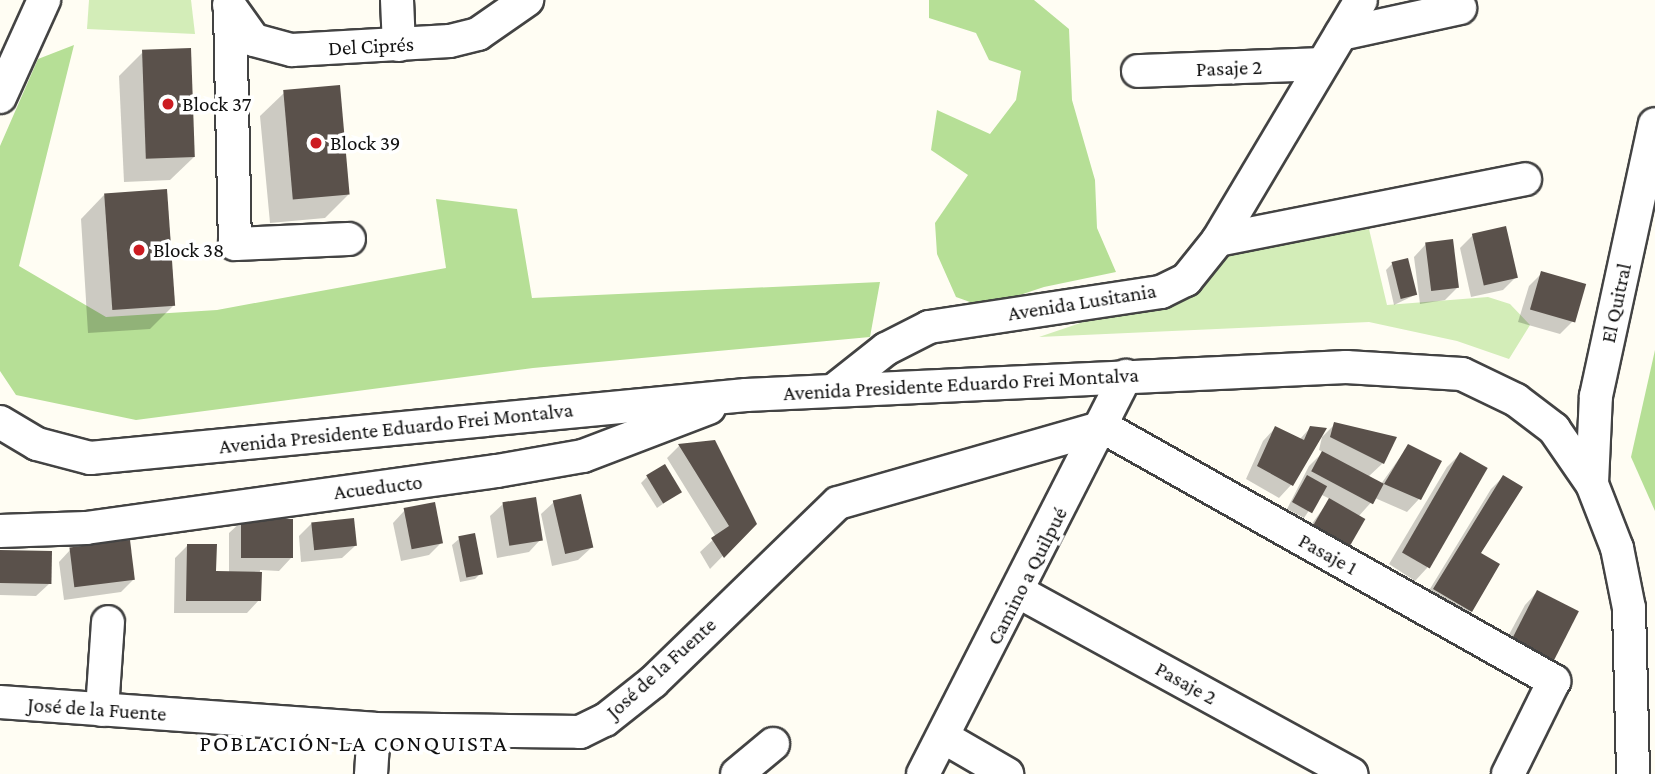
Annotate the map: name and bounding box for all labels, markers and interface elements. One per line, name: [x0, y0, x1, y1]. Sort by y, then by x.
street label: Del Ciprés: [327, 31, 415, 61]
street label: Pasaje 2: [1195, 54, 1263, 82]
place label: Block 37: [182, 91, 251, 117]
marker: Block 37: [160, 96, 176, 112]
place label: Block 39: [330, 130, 401, 156]
marker: Block 39: [308, 135, 324, 151]
place label: Block 38: [153, 237, 224, 263]
marker: Block 38: [131, 242, 147, 258]
street label: El Quitral: [1595, 261, 1637, 345]
street label: Avenida Lusitania: [1006, 278, 1158, 326]
street label: Avenida Presidente Eduardo Frei Montalva: [783, 362, 1139, 406]
street label: Avenida Presidente Eduardo Frei Montalva: [218, 397, 574, 459]
street label: Acueducto: [332, 469, 424, 505]
street label: Camino a Quilpué: [981, 503, 1073, 649]
street label: Pasaje 1: [1294, 528, 1362, 580]
street label: José de la Fuente: [601, 612, 721, 724]
street label: Pasaje 2: [1151, 656, 1221, 710]
street label: José de la Fuente: [27, 692, 167, 726]
district label: POBLACIÓN LA CONQUISTA: [202, 729, 506, 757]

